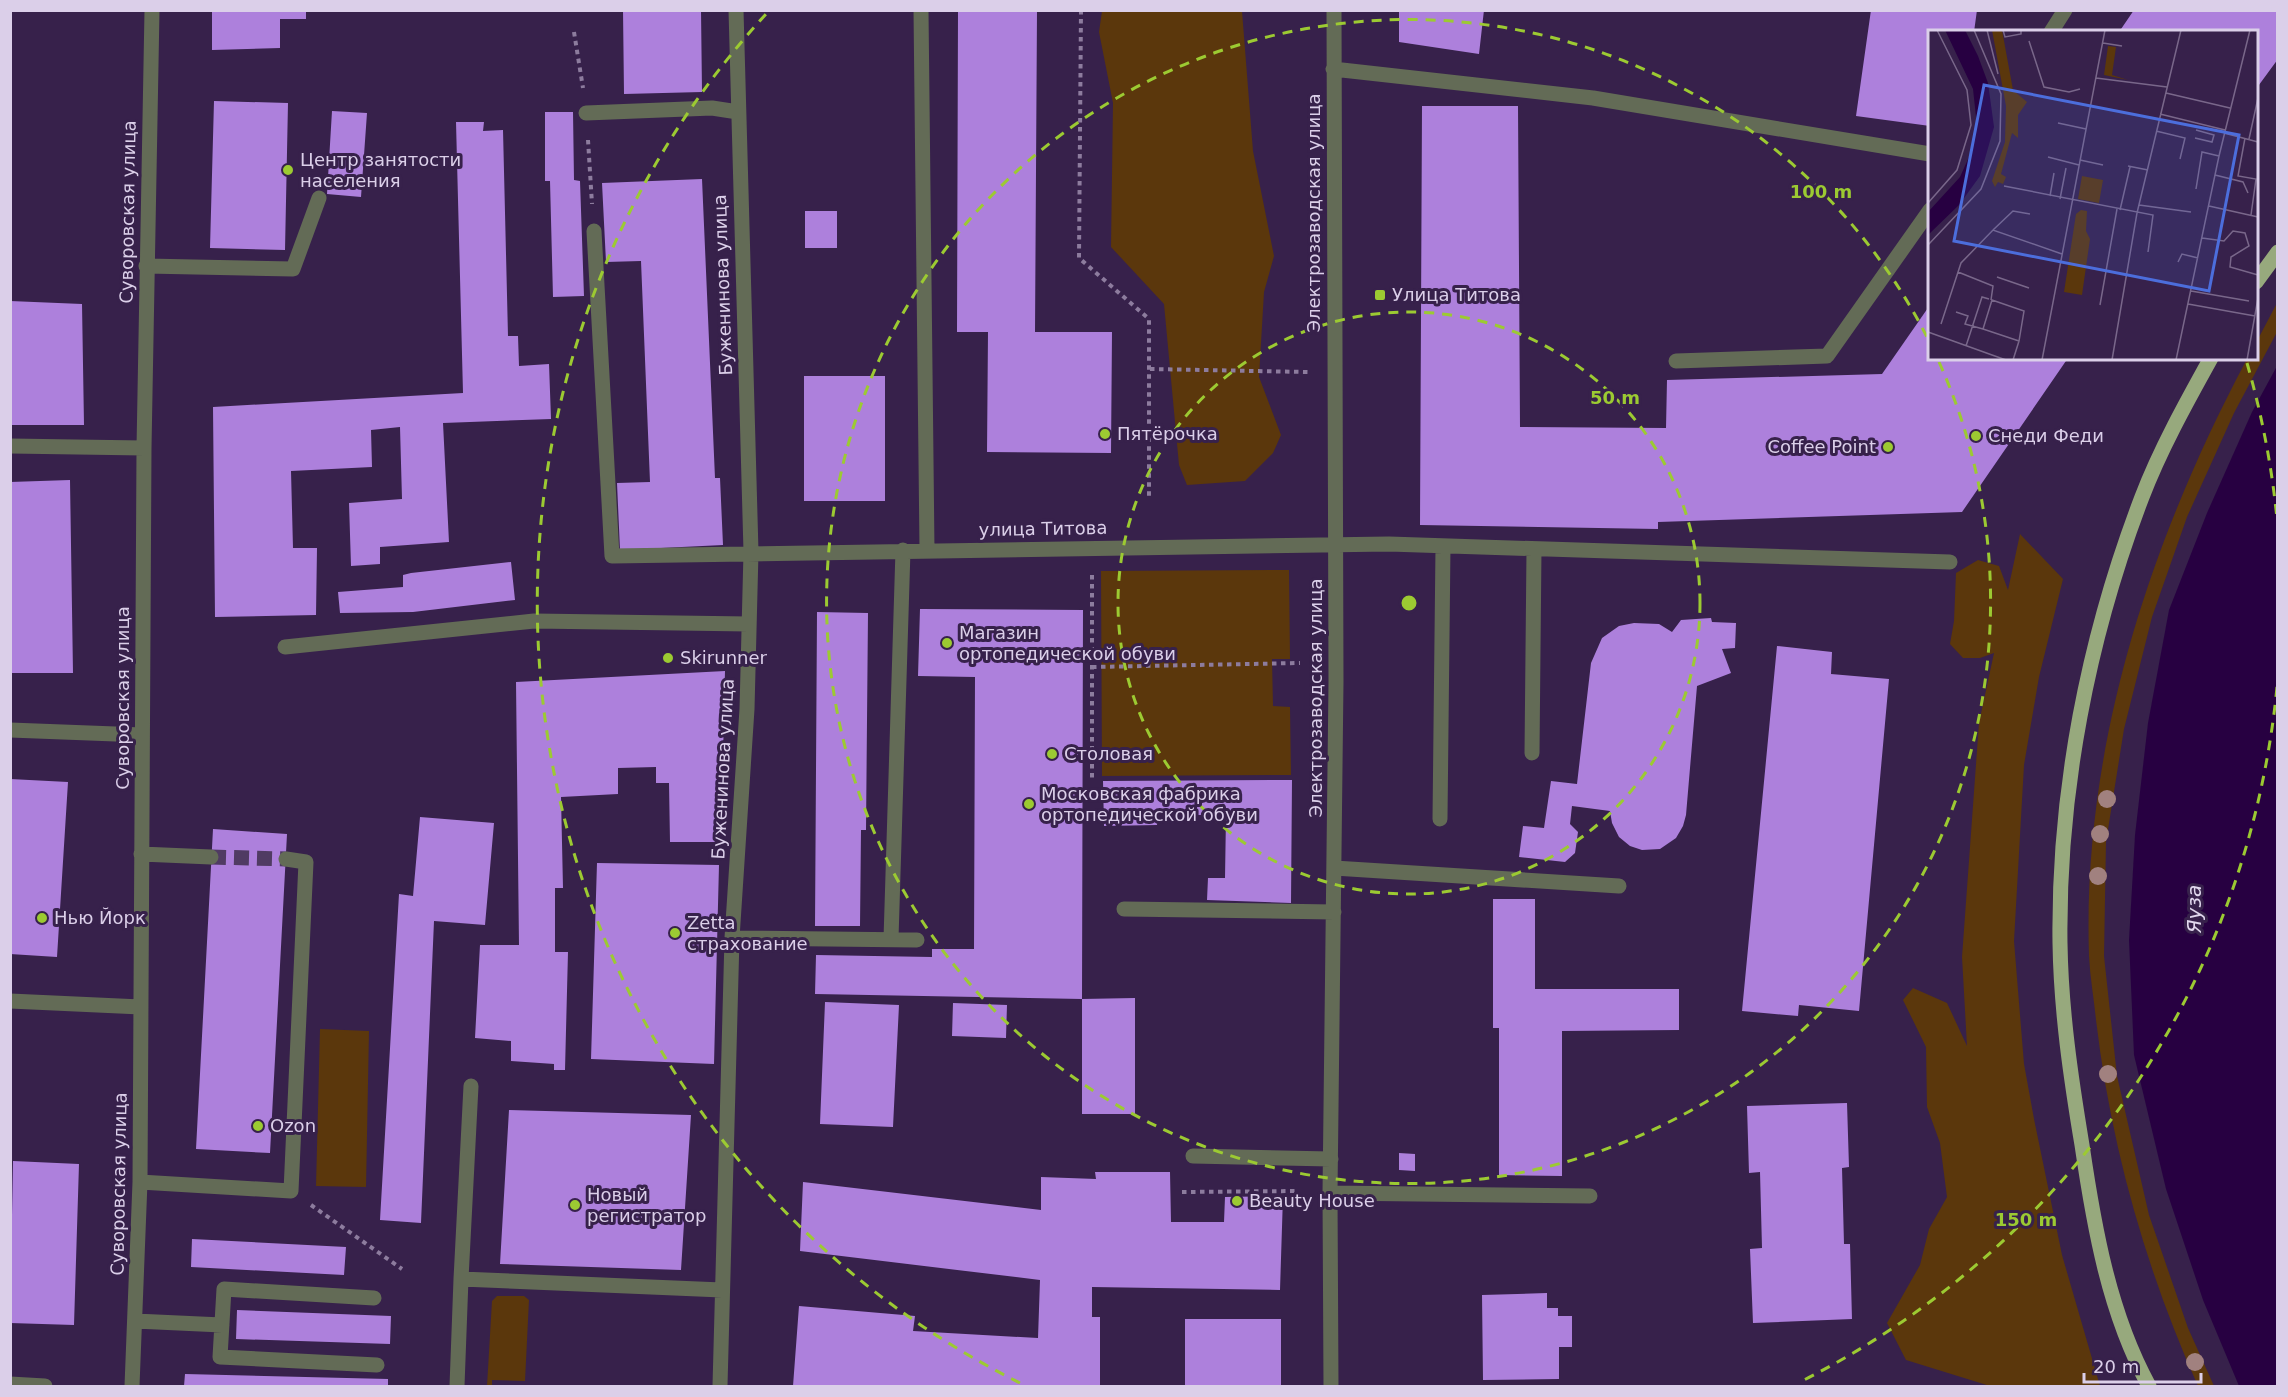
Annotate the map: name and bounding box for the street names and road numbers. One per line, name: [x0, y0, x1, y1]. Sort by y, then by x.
street label: Электрозаводская улица: [1303, 93, 1324, 333]
street label: Суворовская улица: [115, 120, 140, 304]
street label: Буженинова улица: [709, 194, 736, 376]
street label: улица Титова: [978, 517, 1108, 540]
street label: Электрозаводская улица: [1305, 578, 1326, 818]
street label: Суворовская улица: [112, 606, 133, 790]
street label: Буженинова улица: [707, 678, 738, 860]
street label: Суворовская улица: [106, 1092, 131, 1276]

